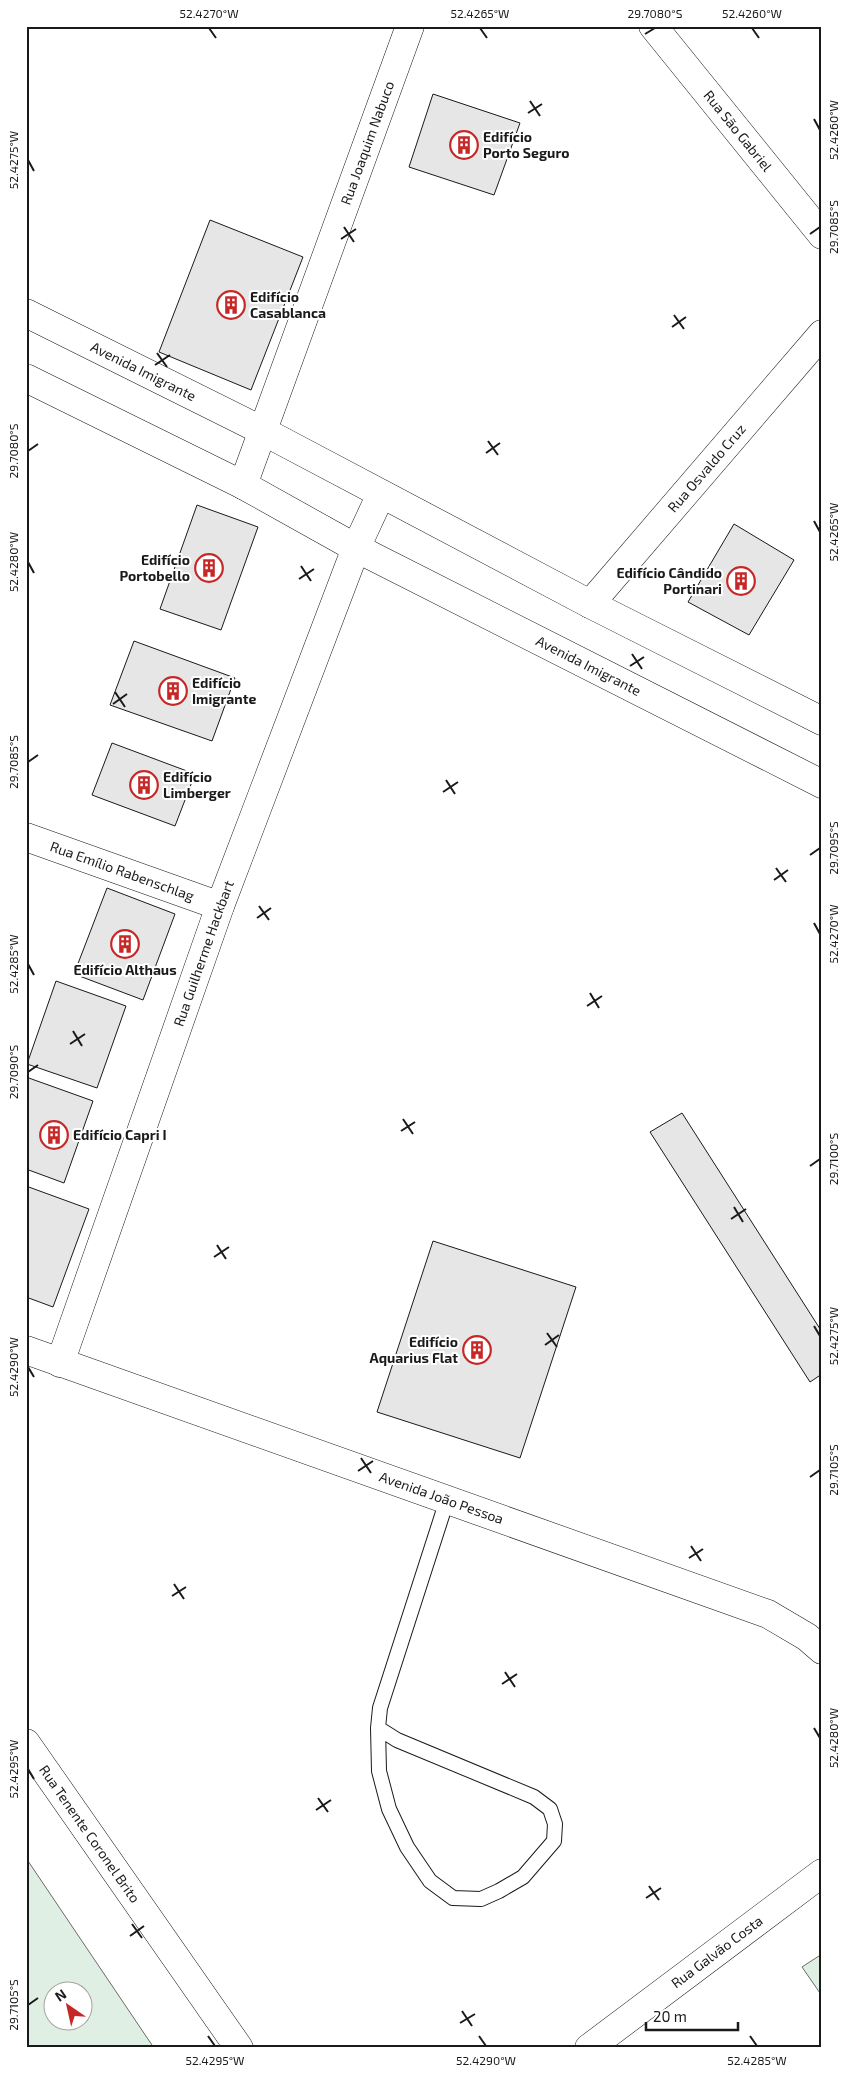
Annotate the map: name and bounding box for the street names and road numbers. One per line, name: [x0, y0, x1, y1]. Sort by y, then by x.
street label: Rua Joaquim Nabuco: [337, 78, 397, 207]
street label: Rua São Gabriel: [700, 87, 777, 175]
street label: Avenida Imigrante: [88, 338, 199, 404]
street label: Rua Osvaldo Cruz: [664, 420, 749, 516]
street label: Avenida Imigrante: [533, 632, 644, 699]
street label: Rua Emílio Rabenschlag: [48, 837, 197, 904]
street label: Rua Guilherme Hackbart: [170, 878, 237, 1029]
street label: Avenida João Pessoa: [377, 1467, 506, 1527]
street label: Rua Tenente Coronel Brito: [36, 1762, 144, 1906]
street label: Rua Galvão Costa: [668, 1912, 766, 1991]

